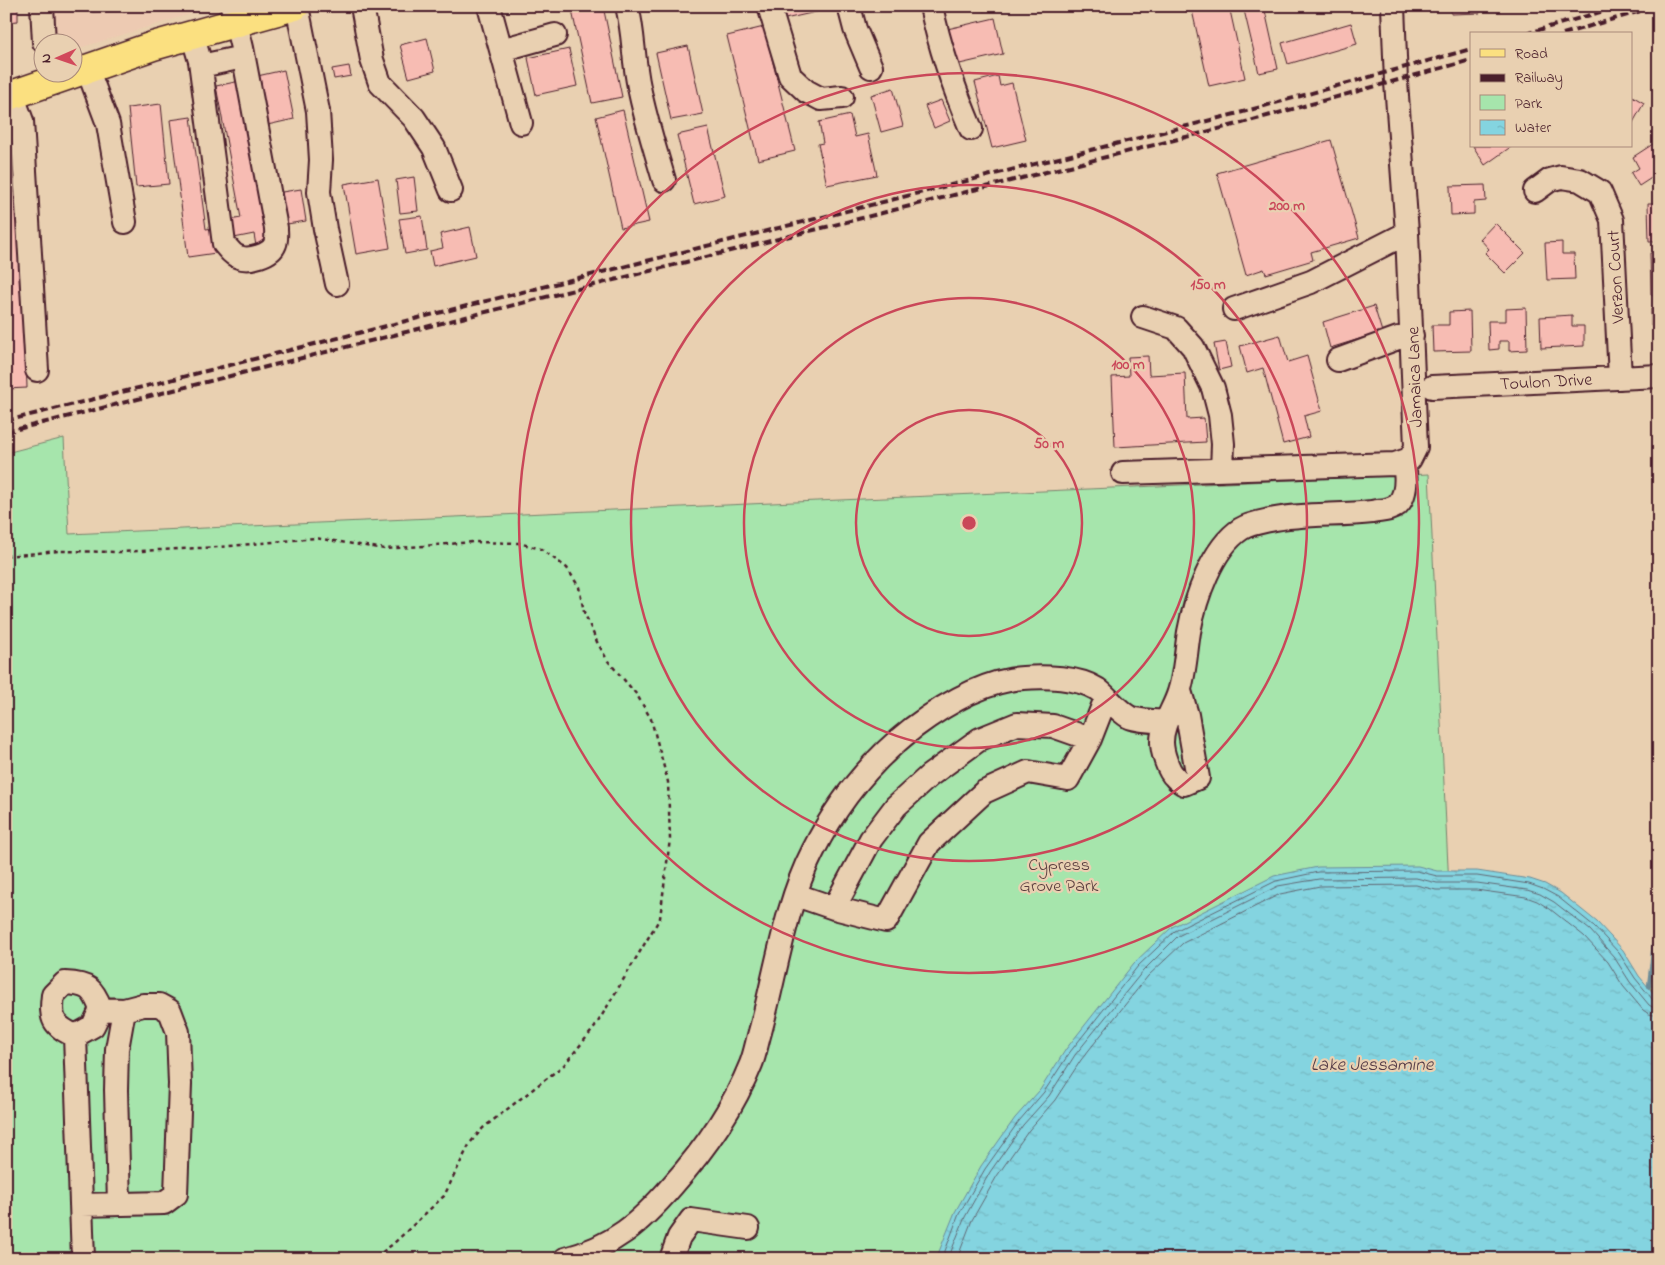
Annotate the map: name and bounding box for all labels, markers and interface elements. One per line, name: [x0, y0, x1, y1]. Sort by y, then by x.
north arrow: [32, 32, 82, 82]
legend: [1470, 32, 1632, 148]
text: Road: [1515, 43, 1548, 65]
text: N: [36, 53, 57, 63]
text: Railway: [1515, 67, 1563, 90]
text: Park: [1515, 93, 1543, 115]
text: Water: [1515, 117, 1551, 139]
text: 200 m: [1268, 195, 1305, 217]
street label: Verzon Court: [1602, 230, 1632, 325]
text: 150 m: [1190, 274, 1226, 296]
street label: Jamaica Lane: [1401, 325, 1431, 428]
text: 100 m: [1111, 354, 1145, 376]
street label: Toulon Drive: [1499, 368, 1594, 398]
text: 50 m: [1034, 433, 1065, 455]
centre of rings: [960, 514, 978, 532]
park label: Cypress Grove Park: [1020, 853, 1099, 900]
water label: Lake Jessamine: [1311, 1052, 1435, 1079]

